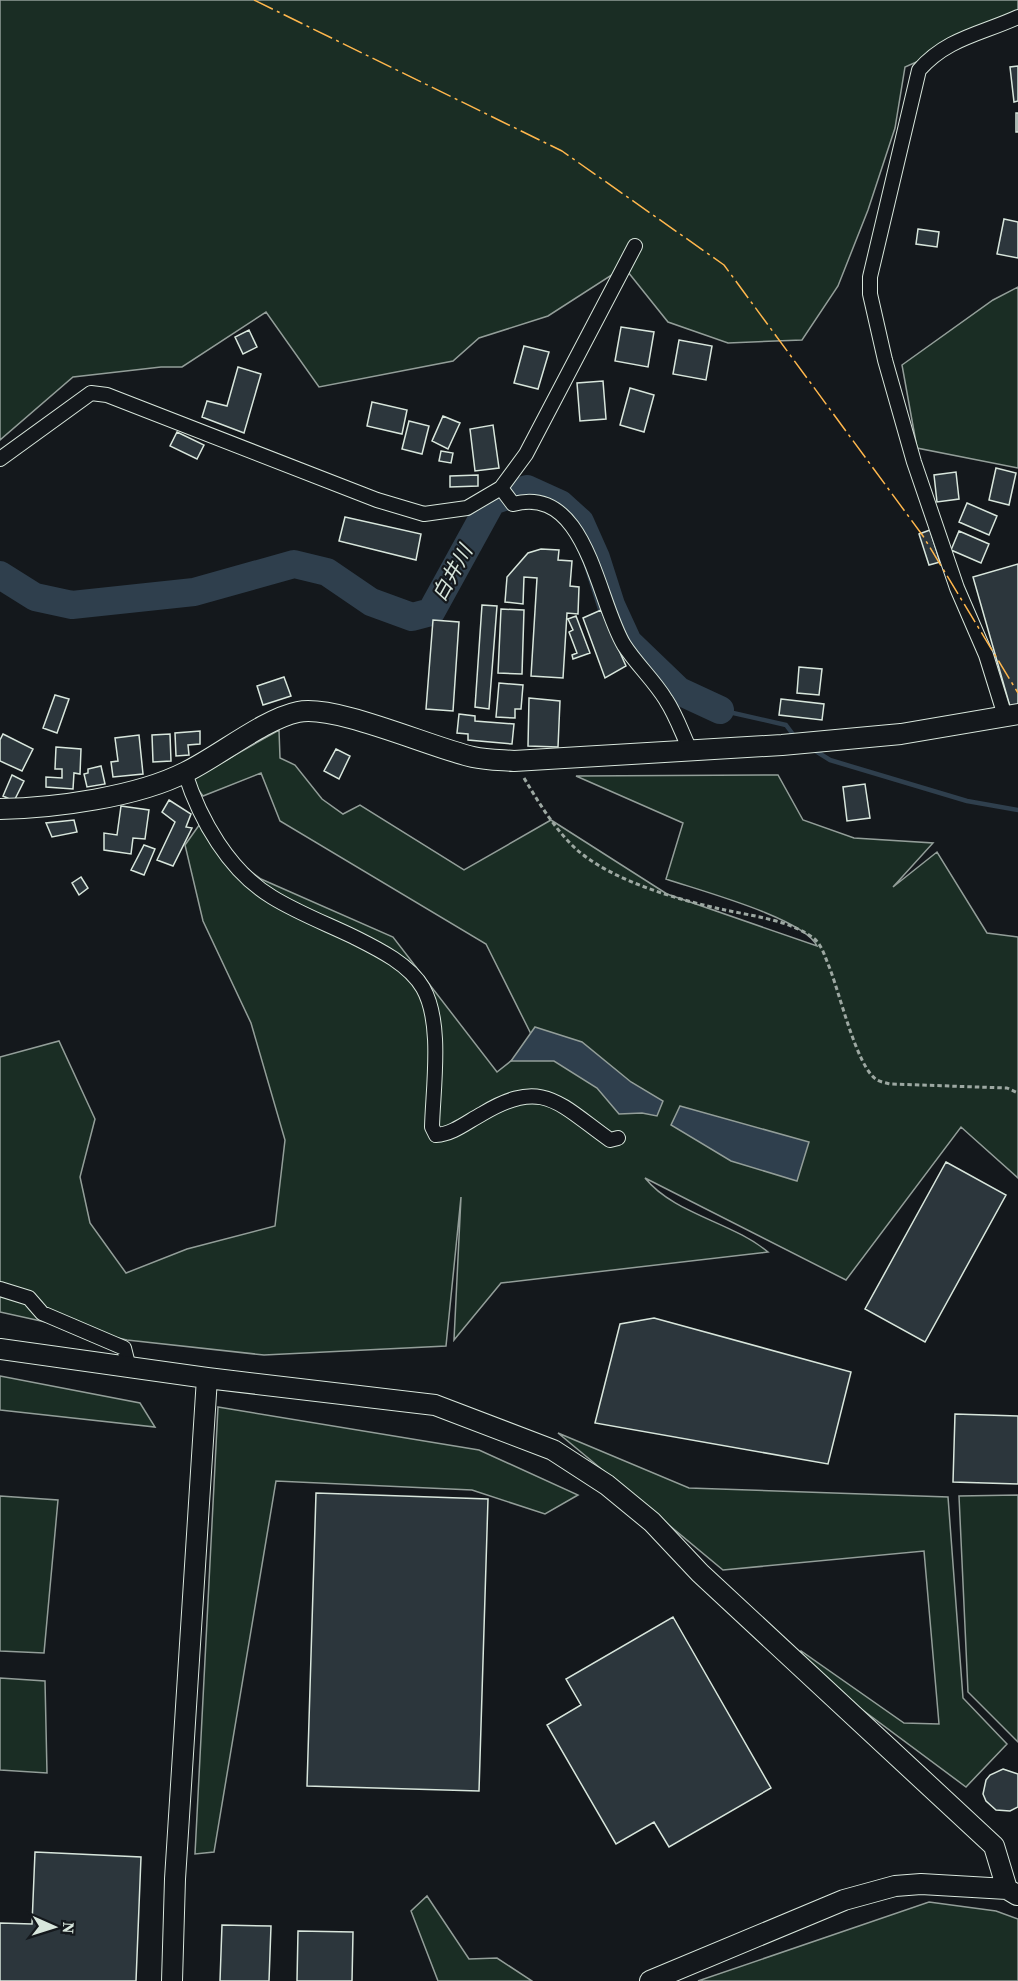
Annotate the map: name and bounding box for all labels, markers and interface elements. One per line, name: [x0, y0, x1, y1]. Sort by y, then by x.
water label: 白井川: [425, 538, 480, 606]
north arrow: [24, 1897, 84, 1957]
text: N: [58, 1921, 80, 1935]

